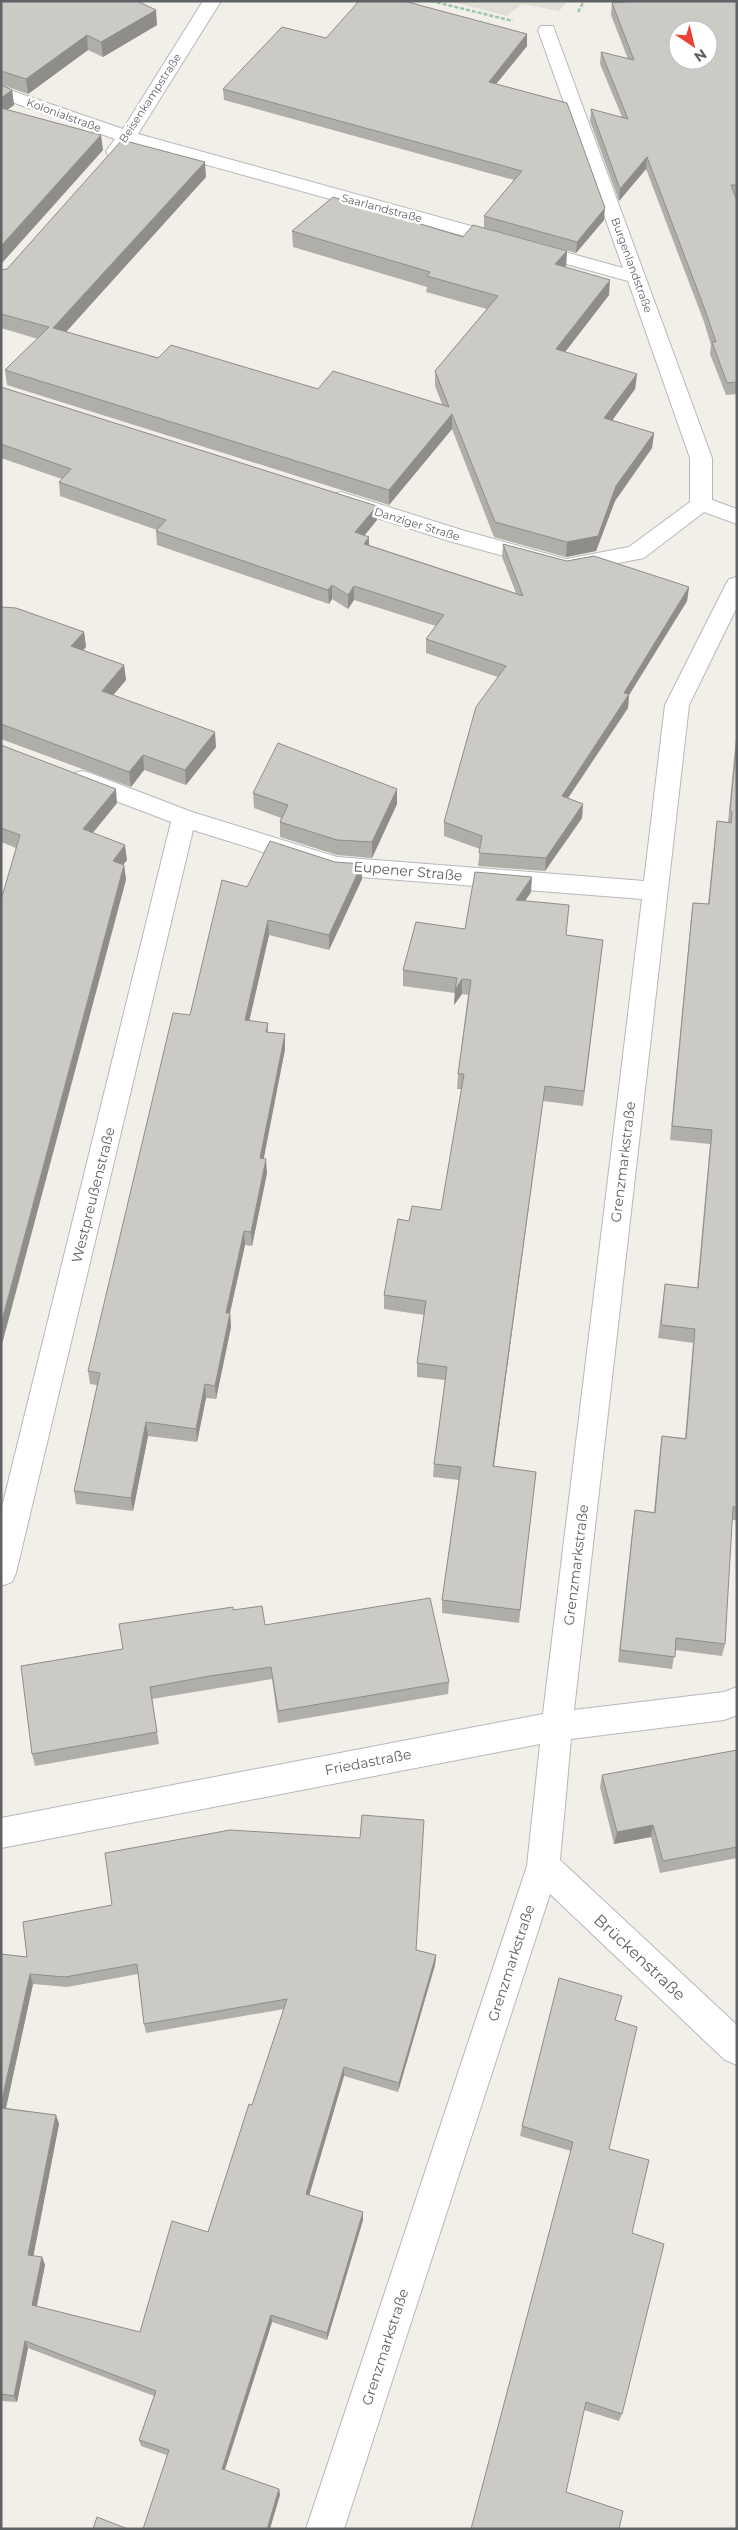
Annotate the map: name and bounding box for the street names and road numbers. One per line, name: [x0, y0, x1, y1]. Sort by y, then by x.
street label: Beisenkampstraße: [116, 50, 184, 145]
street label: Kolonialstraße: [25, 95, 104, 135]
street label: Saarlandstraße: [340, 191, 424, 226]
street label: Burgenlandstraße: [608, 216, 656, 315]
street label: Danziger Straße: [373, 504, 462, 544]
street label: Eupener Straße: [353, 857, 463, 885]
street label: Grenzmarkstraße: [607, 1100, 639, 1224]
street label: Westpreußenstraße: [67, 1125, 119, 1265]
street label: Grenzmarkstraße: [560, 1503, 592, 1627]
street label: Friedastraße: [323, 1745, 413, 1779]
street label: Grenzmarkstraße: [484, 1902, 538, 2024]
street label: Brückenstraße: [590, 1910, 689, 2004]
street label: Grenzmarkstraße: [358, 2286, 412, 2408]

